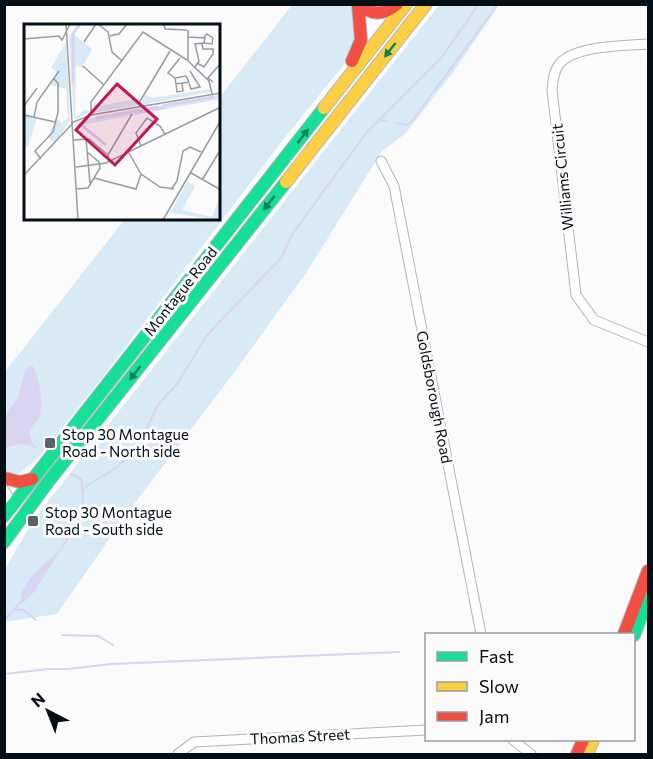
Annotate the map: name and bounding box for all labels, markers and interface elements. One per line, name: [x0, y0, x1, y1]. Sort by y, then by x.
inset map: [24, 24, 220, 220]
one-way arrow: [384, 43, 396, 58]
street label: Williams Circuit: [547, 123, 577, 231]
one-way arrow: [296, 129, 308, 144]
one-way arrow: [263, 196, 275, 211]
street label: Montague Road: [140, 243, 220, 339]
street label: Goldsborough Road: [413, 329, 457, 465]
one-way arrow: [128, 365, 141, 381]
place label: Stop 30 Montague Road - North side: [62, 425, 189, 460]
marker: Stop 30 Montague Road - North side: [43, 436, 57, 450]
place label: Stop 30 Montague Road - South side: [45, 503, 172, 538]
marker: Stop 30 Montague Road - South side: [26, 514, 40, 528]
legend: [425, 633, 635, 741]
text: Fast: [479, 645, 514, 667]
text: Slow: [479, 675, 519, 697]
north arrow: [18, 681, 78, 741]
text: N: [27, 688, 48, 711]
text: Jam: [479, 705, 509, 727]
street label: Thomas Street: [249, 724, 351, 748]

